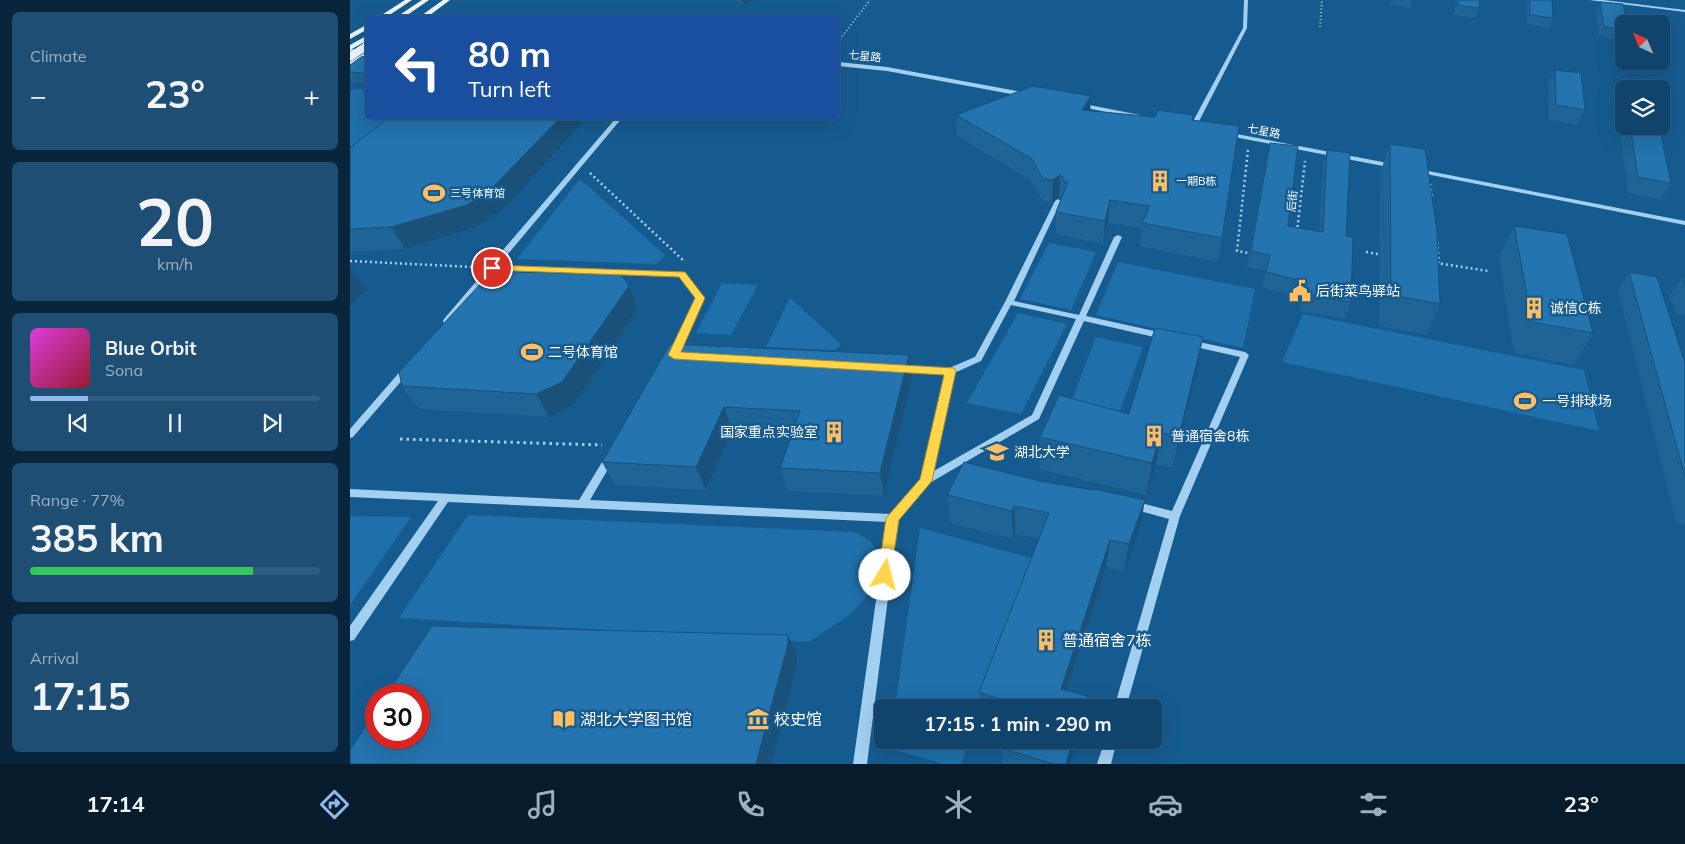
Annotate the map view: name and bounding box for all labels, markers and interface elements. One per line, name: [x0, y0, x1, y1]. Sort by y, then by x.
north arrow: [1615, 15, 1670, 70]
map controls: [1615, 15, 1670, 135]
text: 80 m: [468, 32, 551, 76]
icon: left: [385, 35, 450, 100]
text: Climate: [30, 46, 86, 66]
street label: 七星路: [848, 47, 882, 65]
text: 23°: [145, 70, 205, 118]
text: Turn left: [468, 75, 551, 103]
text: −: [30, 78, 47, 113]
text: +: [303, 78, 320, 113]
button: layers: [1615, 80, 1670, 135]
street label: 七星路: [1246, 121, 1282, 141]
building icon: 一期B栋: [1147, 168, 1173, 194]
place label: 一期B栋: [1176, 174, 1216, 188]
sports icon: 三号体育馆: [421, 180, 447, 206]
text: 20: [136, 181, 214, 262]
place label: 三号体育馆: [450, 186, 505, 200]
street label: 后街: [1284, 189, 1300, 213]
pin: [471, 247, 513, 289]
text: km/h: [157, 254, 193, 274]
icon: arrive: [478, 254, 506, 282]
public building icon: 后街菜鸟驿站: [1287, 278, 1313, 304]
place label: 后街菜鸟驿站: [1316, 282, 1400, 300]
building icon: 诚信C栋: [1521, 295, 1547, 321]
place label: 诚信C栋: [1550, 299, 1602, 317]
text: Blue Orbit: [105, 336, 196, 360]
sports icon: 二号体育馆: [519, 339, 545, 365]
place label: 二号体育馆: [548, 343, 618, 361]
text: Sona: [105, 360, 143, 380]
sports icon: 一号排球场: [1512, 388, 1538, 414]
place label: 一号排球场: [1542, 392, 1612, 410]
icon: previous: [64, 409, 92, 437]
icon: pause: [161, 409, 189, 437]
icon: next: [258, 409, 286, 437]
building icon: 国家重点实验室: [821, 419, 847, 445]
place label: 国家重点实验室: [720, 423, 818, 441]
building icon: 普通宿舍8栋: [1141, 423, 1167, 449]
place label: 普通宿舍8栋: [1171, 427, 1249, 445]
school or university icon: 湖北大学: [984, 439, 1010, 465]
place label: 湖北大学: [1014, 443, 1070, 461]
text: Range · 77%: [30, 490, 125, 510]
text: 385 km: [30, 514, 164, 562]
position arrow: [858, 548, 910, 600]
building icon: 普通宿舍7栋: [1033, 627, 1059, 653]
place label: 普通宿舍7栋: [1062, 630, 1152, 650]
text: Arrival: [30, 648, 79, 668]
text: 17:15: [30, 672, 131, 720]
speed limit sign: 30: [365, 684, 430, 749]
library icon: 湖北大学图书馆: [551, 706, 577, 732]
museum icon: 校史馆: [745, 706, 771, 732]
place label: 湖北大学图书馆: [580, 709, 692, 729]
place label: 校史馆: [774, 709, 822, 729]
text: 17:15 · 1 min · 290 m: [924, 712, 1112, 736]
icon: directions: [317, 787, 352, 822]
icon: music: [525, 787, 560, 822]
icon: phone: [733, 787, 768, 822]
icon: climate: [941, 787, 976, 822]
icon: car: [1148, 787, 1183, 822]
icon: filters: [1356, 787, 1391, 822]
text: 17:14: [86, 790, 145, 818]
text: 23°: [1564, 790, 1599, 818]

